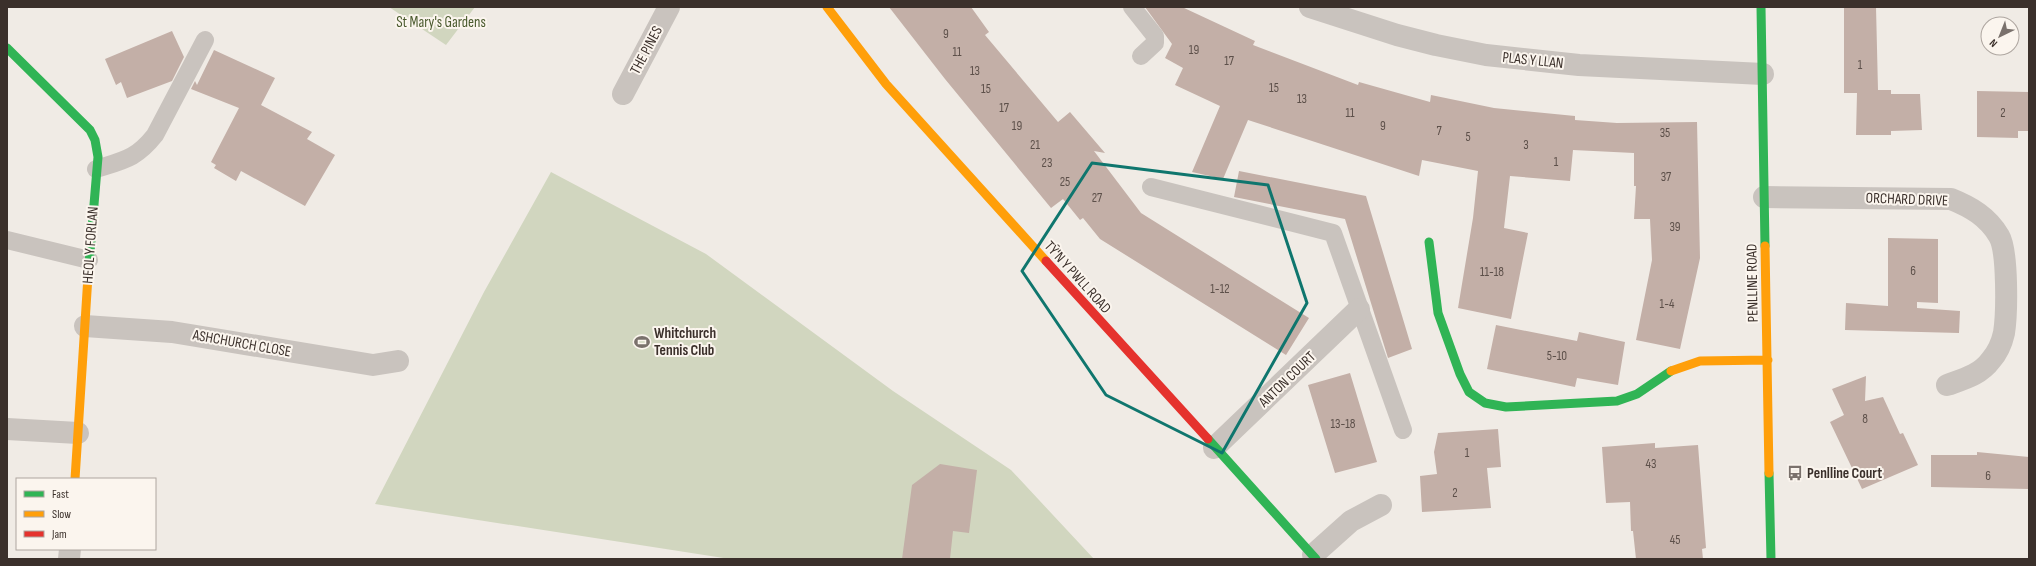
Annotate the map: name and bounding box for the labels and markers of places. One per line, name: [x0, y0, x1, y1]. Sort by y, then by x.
place label: Whitchurch Tennis Club: [654, 324, 716, 360]
sports icon: Whitchurch Tennis Club: [633, 333, 651, 351]
bus stop icon: Penlline Court: [1786, 464, 1804, 482]
place label: Penlline Court: [1807, 464, 1882, 483]

